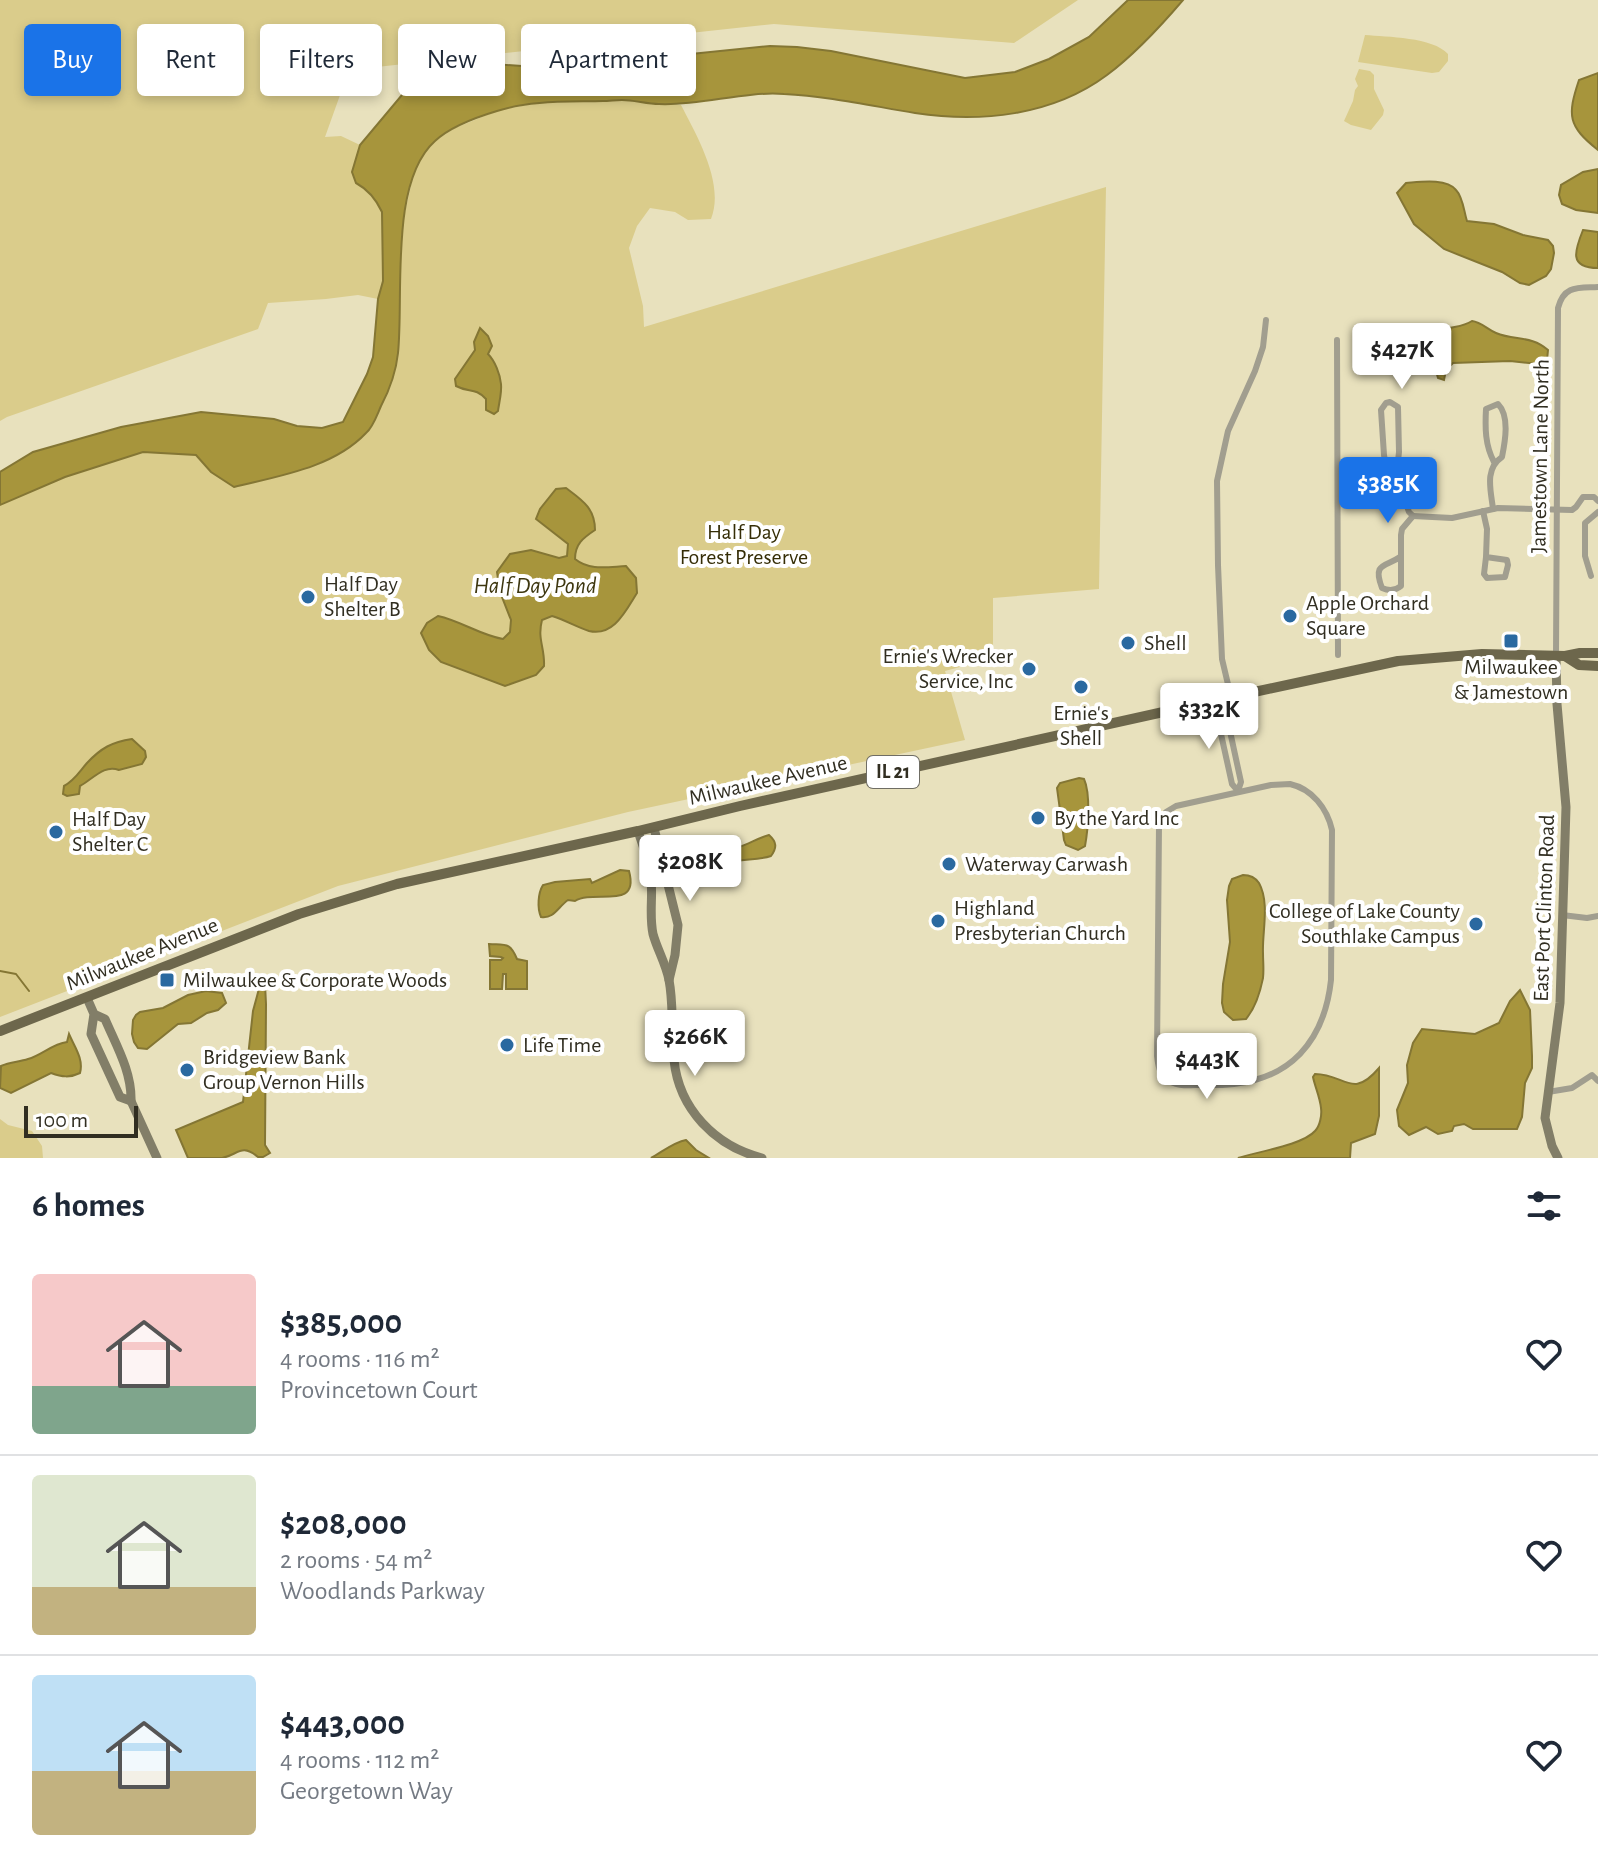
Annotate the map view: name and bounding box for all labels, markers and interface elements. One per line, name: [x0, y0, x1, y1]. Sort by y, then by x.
chip: Buy: [24, 24, 121, 96]
chip: Rent: [137, 24, 244, 96]
chip: Filters: [260, 24, 382, 96]
chip: New: [398, 24, 505, 96]
chip: Apartment: [521, 24, 696, 96]
pin: $427K: [1346, 323, 1458, 391]
text: $427K: [1370, 336, 1434, 362]
street label: Jamestown Lane North: [1527, 359, 1553, 553]
pin: $385K: [1332, 457, 1444, 525]
text: $385K: [1357, 470, 1419, 496]
park label: Half Day Forest Preserve: [680, 521, 808, 568]
place label: Half Day Shelter B: [324, 573, 401, 620]
water label: Half Day Pond: [474, 574, 597, 598]
marker: Half Day Shelter B: [299, 588, 317, 606]
place label: Apple Orchard Square: [1306, 592, 1429, 639]
marker: Apple Orchard Square: [1281, 607, 1299, 625]
place label: Shell: [1144, 632, 1187, 654]
marker: Milwaukee & Jamestown: [1502, 632, 1520, 650]
marker: Shell: [1119, 634, 1137, 652]
place label: Ernie's Wrecker Service, Inc: [883, 645, 1014, 692]
place label: Milwaukee & Jamestown: [1454, 656, 1568, 703]
marker: Ernie's Wrecker Service, Inc: [1020, 660, 1038, 678]
marker: Ernie's Shell: [1072, 678, 1090, 696]
pin: $332K: [1153, 683, 1265, 751]
text: $332K: [1178, 696, 1240, 722]
place label: Ernie's Shell: [1053, 702, 1109, 749]
street label: Milwaukee Avenue: [687, 751, 849, 809]
road number: IL 21: [867, 756, 919, 788]
place label: By the Yard Inc: [1054, 807, 1179, 829]
place label: Half Day Shelter C: [72, 808, 148, 855]
marker: By the Yard Inc: [1029, 809, 1047, 827]
street label: East Port Clinton Road: [1530, 814, 1558, 1002]
marker: Half Day Shelter C: [47, 823, 65, 841]
pin: $208K: [634, 835, 746, 903]
text: $208K: [657, 848, 723, 874]
place label: Waterway Carwash: [965, 853, 1128, 875]
marker: Waterway Carwash: [940, 855, 958, 873]
place label: Highland Presbyterian Church: [954, 897, 1126, 944]
place label: College of Lake County Southlake Campus: [1269, 900, 1461, 947]
marker: Highland Presbyterian Church: [929, 912, 947, 930]
street label: Milwaukee Avenue: [63, 914, 221, 994]
marker: College of Lake County Southlake Campus: [1467, 915, 1485, 933]
place label: Milwaukee & Corporate Woods: [183, 969, 447, 991]
marker: Milwaukee & Corporate Woods: [158, 971, 176, 989]
pin: $266K: [639, 1010, 751, 1078]
text: $266K: [663, 1023, 727, 1049]
pin: $443K: [1151, 1033, 1263, 1101]
place label: Life Time: [523, 1034, 601, 1056]
marker: Life Time: [498, 1036, 516, 1054]
place label: Bridgeview Bank Group Vernon Hills: [203, 1046, 365, 1093]
text: $443K: [1175, 1046, 1239, 1072]
marker: Bridgeview Bank Group Vernon Hills: [178, 1061, 196, 1079]
scale bar: [24, 1102, 138, 1138]
text: 100 m: [36, 1109, 88, 1131]
icon: filters: [1522, 1184, 1566, 1228]
text: 6 homes: [32, 1189, 145, 1223]
icon: home: [96, 1306, 192, 1402]
text: $385,000: [280, 1306, 402, 1340]
icon: heart: [1522, 1332, 1566, 1376]
text: 4 rooms · 116 m²: [280, 1346, 440, 1372]
text: Provincetown Court: [280, 1377, 478, 1403]
icon: home: [96, 1507, 192, 1603]
text: $208,000: [280, 1507, 407, 1541]
icon: heart: [1522, 1533, 1566, 1577]
text: 2 rooms · 54 m²: [280, 1547, 432, 1573]
text: Woodlands Parkway: [280, 1578, 485, 1604]
icon: home: [96, 1707, 192, 1803]
text: $443,000: [280, 1707, 405, 1741]
icon: heart: [1522, 1733, 1566, 1777]
text: 4 rooms · 112 m²: [280, 1747, 439, 1773]
text: Georgetown Way: [280, 1778, 453, 1804]

